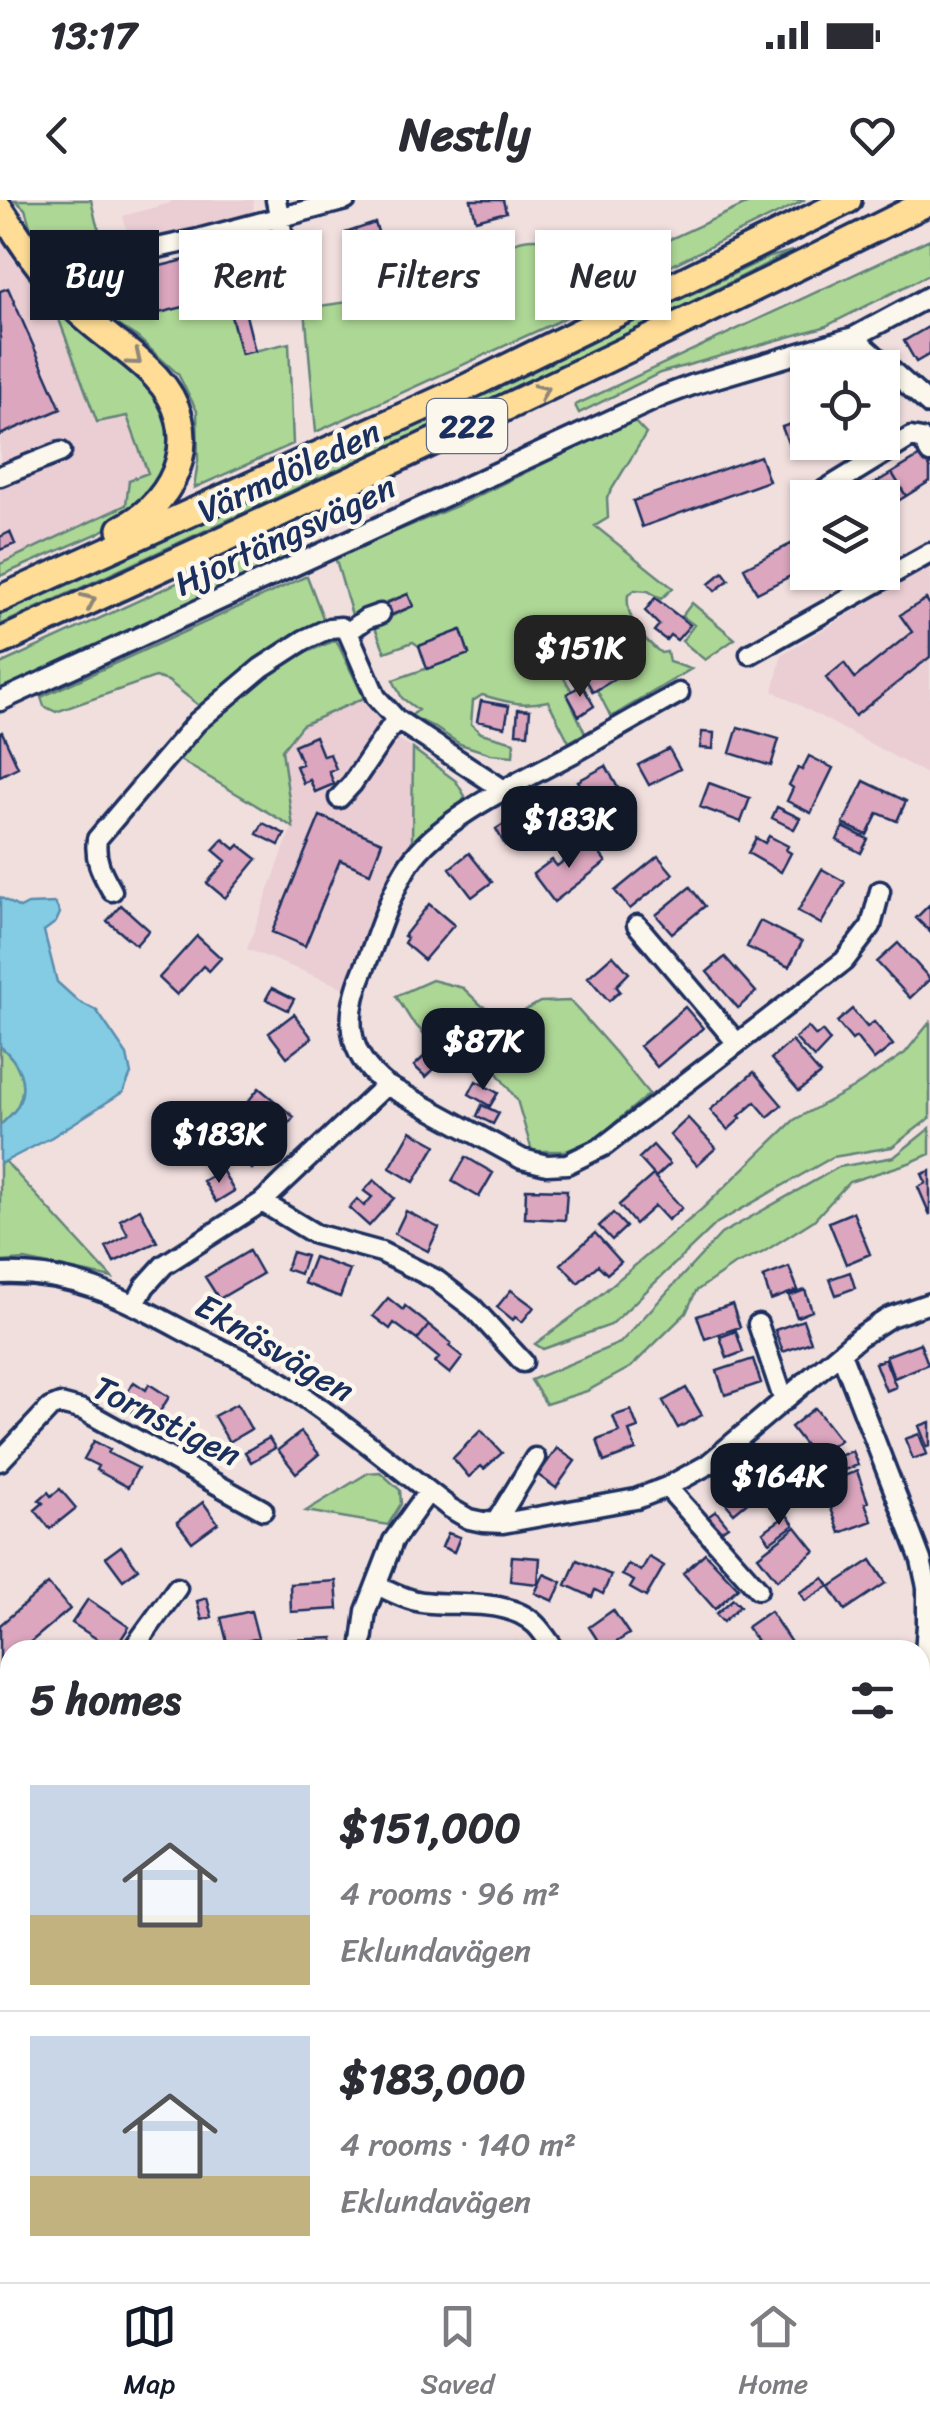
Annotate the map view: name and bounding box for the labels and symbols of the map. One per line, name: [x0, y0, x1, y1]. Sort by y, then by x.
one-way arrow: [123, 347, 141, 365]
one-way arrow: [532, 383, 550, 403]
road number: 222: [427, 399, 507, 453]
street label: Värmdöleden: [187, 401, 391, 541]
street label: Hjortängsvägen: [163, 456, 407, 614]
one-way arrow: [79, 594, 97, 614]
pin: $151K: [510, 615, 650, 700]
pin: $183K: [499, 786, 639, 871]
pin: $87K: [424, 1008, 542, 1093]
pin: $183K: [149, 1101, 289, 1186]
street label: Eknäsvägen: [183, 1276, 367, 1420]
street label: Tornstigen: [82, 1357, 252, 1485]
pin: $164K: [709, 1443, 849, 1528]

